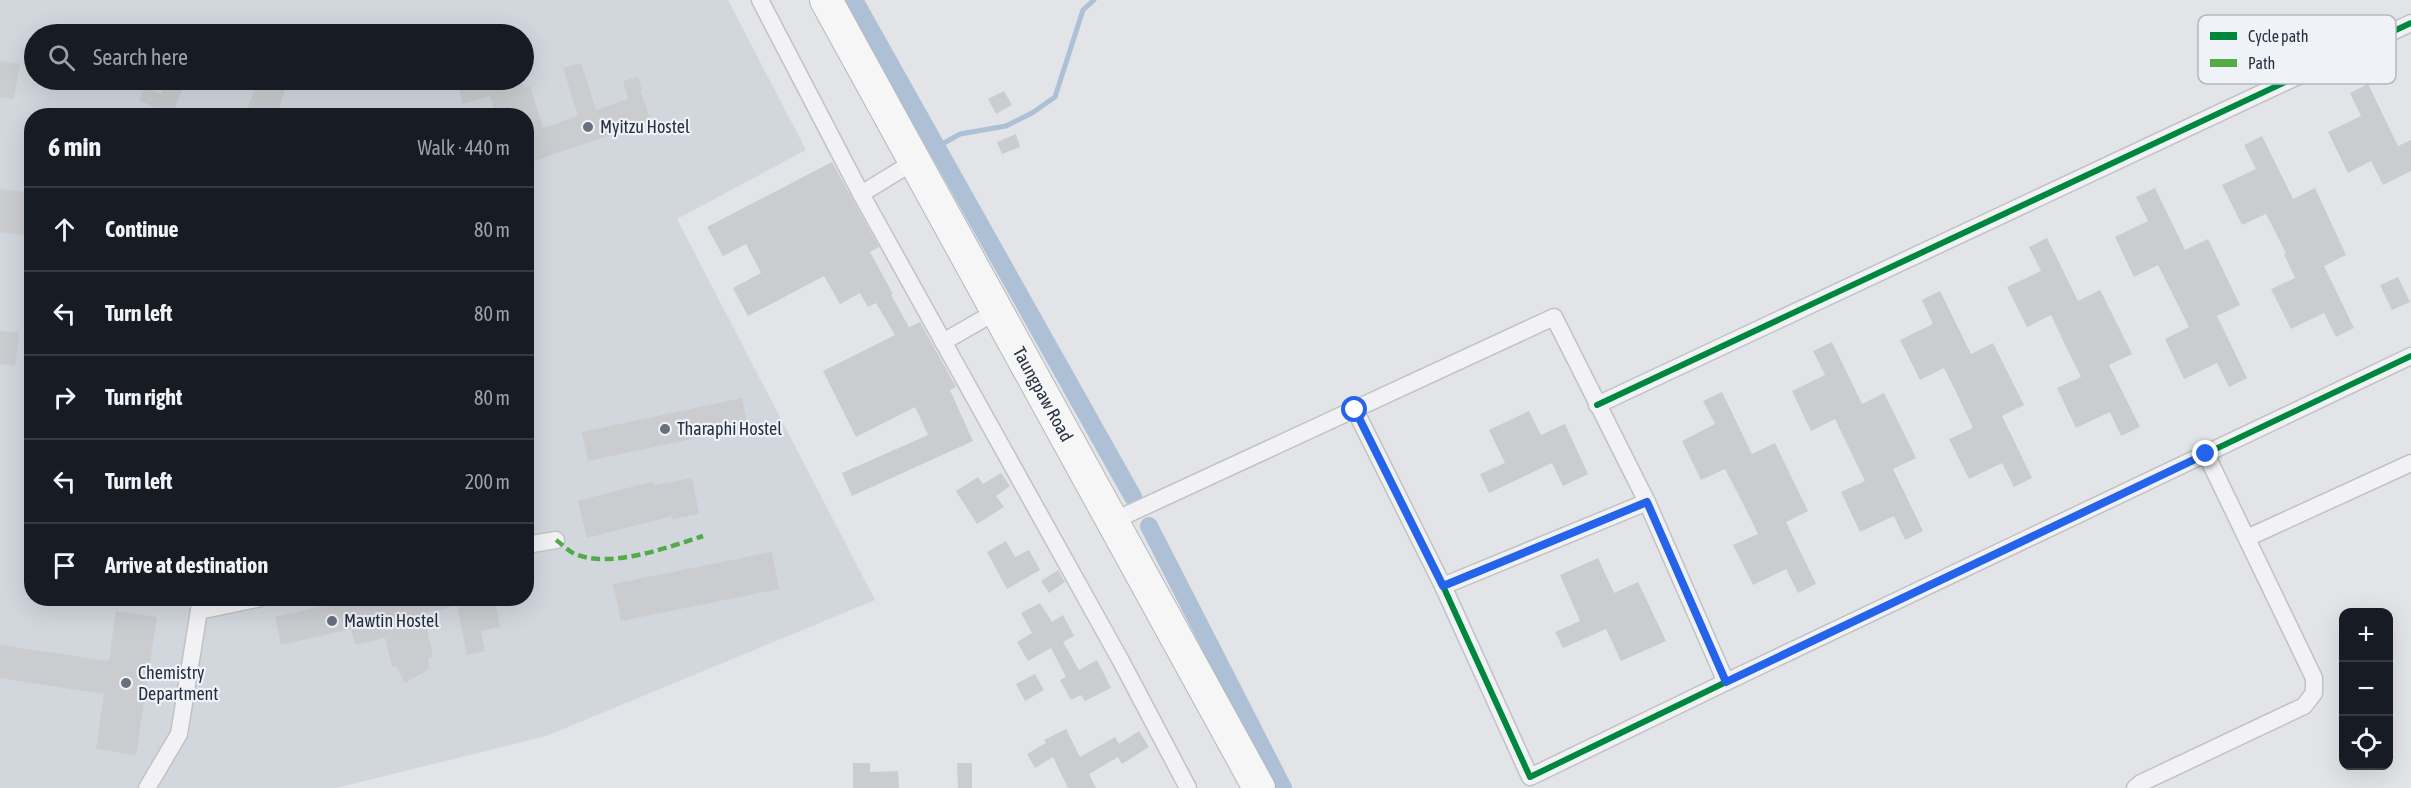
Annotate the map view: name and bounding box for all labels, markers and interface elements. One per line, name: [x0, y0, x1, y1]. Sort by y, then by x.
legend: [2198, 15, 2396, 84]
search box: [24, 24, 534, 90]
text: Cycle path: [2248, 27, 2308, 46]
icon: search: [45, 41, 78, 74]
text: Search here: [93, 44, 188, 70]
text: Path: [2248, 54, 2275, 72]
place label: Myitzu Hostel: [600, 116, 690, 137]
marker: Myitzu Hostel: [581, 120, 595, 134]
text: 6 min: [48, 132, 101, 162]
text: Walk · 440 m: [418, 136, 510, 159]
icon: ahead: [48, 213, 81, 246]
text: Continue: [105, 216, 179, 242]
text: 80 m: [474, 218, 510, 241]
icon: left: [48, 297, 81, 330]
text: Turn left: [105, 300, 172, 326]
text: 80 m: [474, 302, 510, 325]
street label: Taungpaw Road: [1009, 343, 1078, 445]
icon: right: [48, 381, 81, 414]
text: Turn right: [105, 384, 182, 410]
text: 80 m: [474, 386, 510, 409]
route start: [1341, 396, 1367, 422]
place label: Tharaphi Hostel: [677, 418, 782, 439]
marker: Tharaphi Hostel: [658, 422, 672, 436]
route end: [2192, 440, 2218, 466]
icon: left: [48, 465, 81, 498]
text: Turn left: [105, 468, 172, 494]
text: 200 m: [465, 470, 510, 493]
icon: arrive: [48, 549, 81, 582]
text: Arrive at destination: [105, 552, 268, 578]
map controls: [2339, 608, 2393, 770]
button: +: [2339, 608, 2393, 662]
place label: Mawtin Hostel: [344, 610, 439, 631]
marker: Mawtin Hostel: [325, 614, 339, 628]
place label: Chemistry Department: [138, 662, 219, 704]
button: −: [2339, 662, 2393, 716]
marker: Chemistry Department: [119, 676, 133, 690]
button: locate: [2339, 716, 2393, 770]

